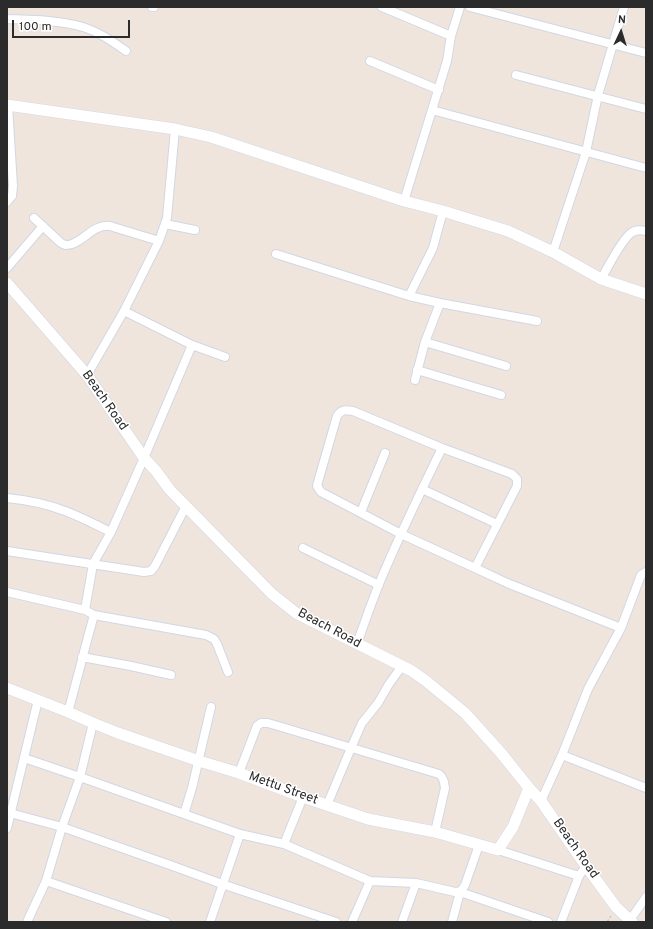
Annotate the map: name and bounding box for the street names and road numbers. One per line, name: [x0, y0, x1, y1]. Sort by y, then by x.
street label: Beach Road: [78, 368, 130, 434]
street label: Beach Road: [295, 606, 363, 652]
street label: Mettu Street: [246, 769, 320, 809]
street label: Beach Road: [549, 816, 601, 882]

